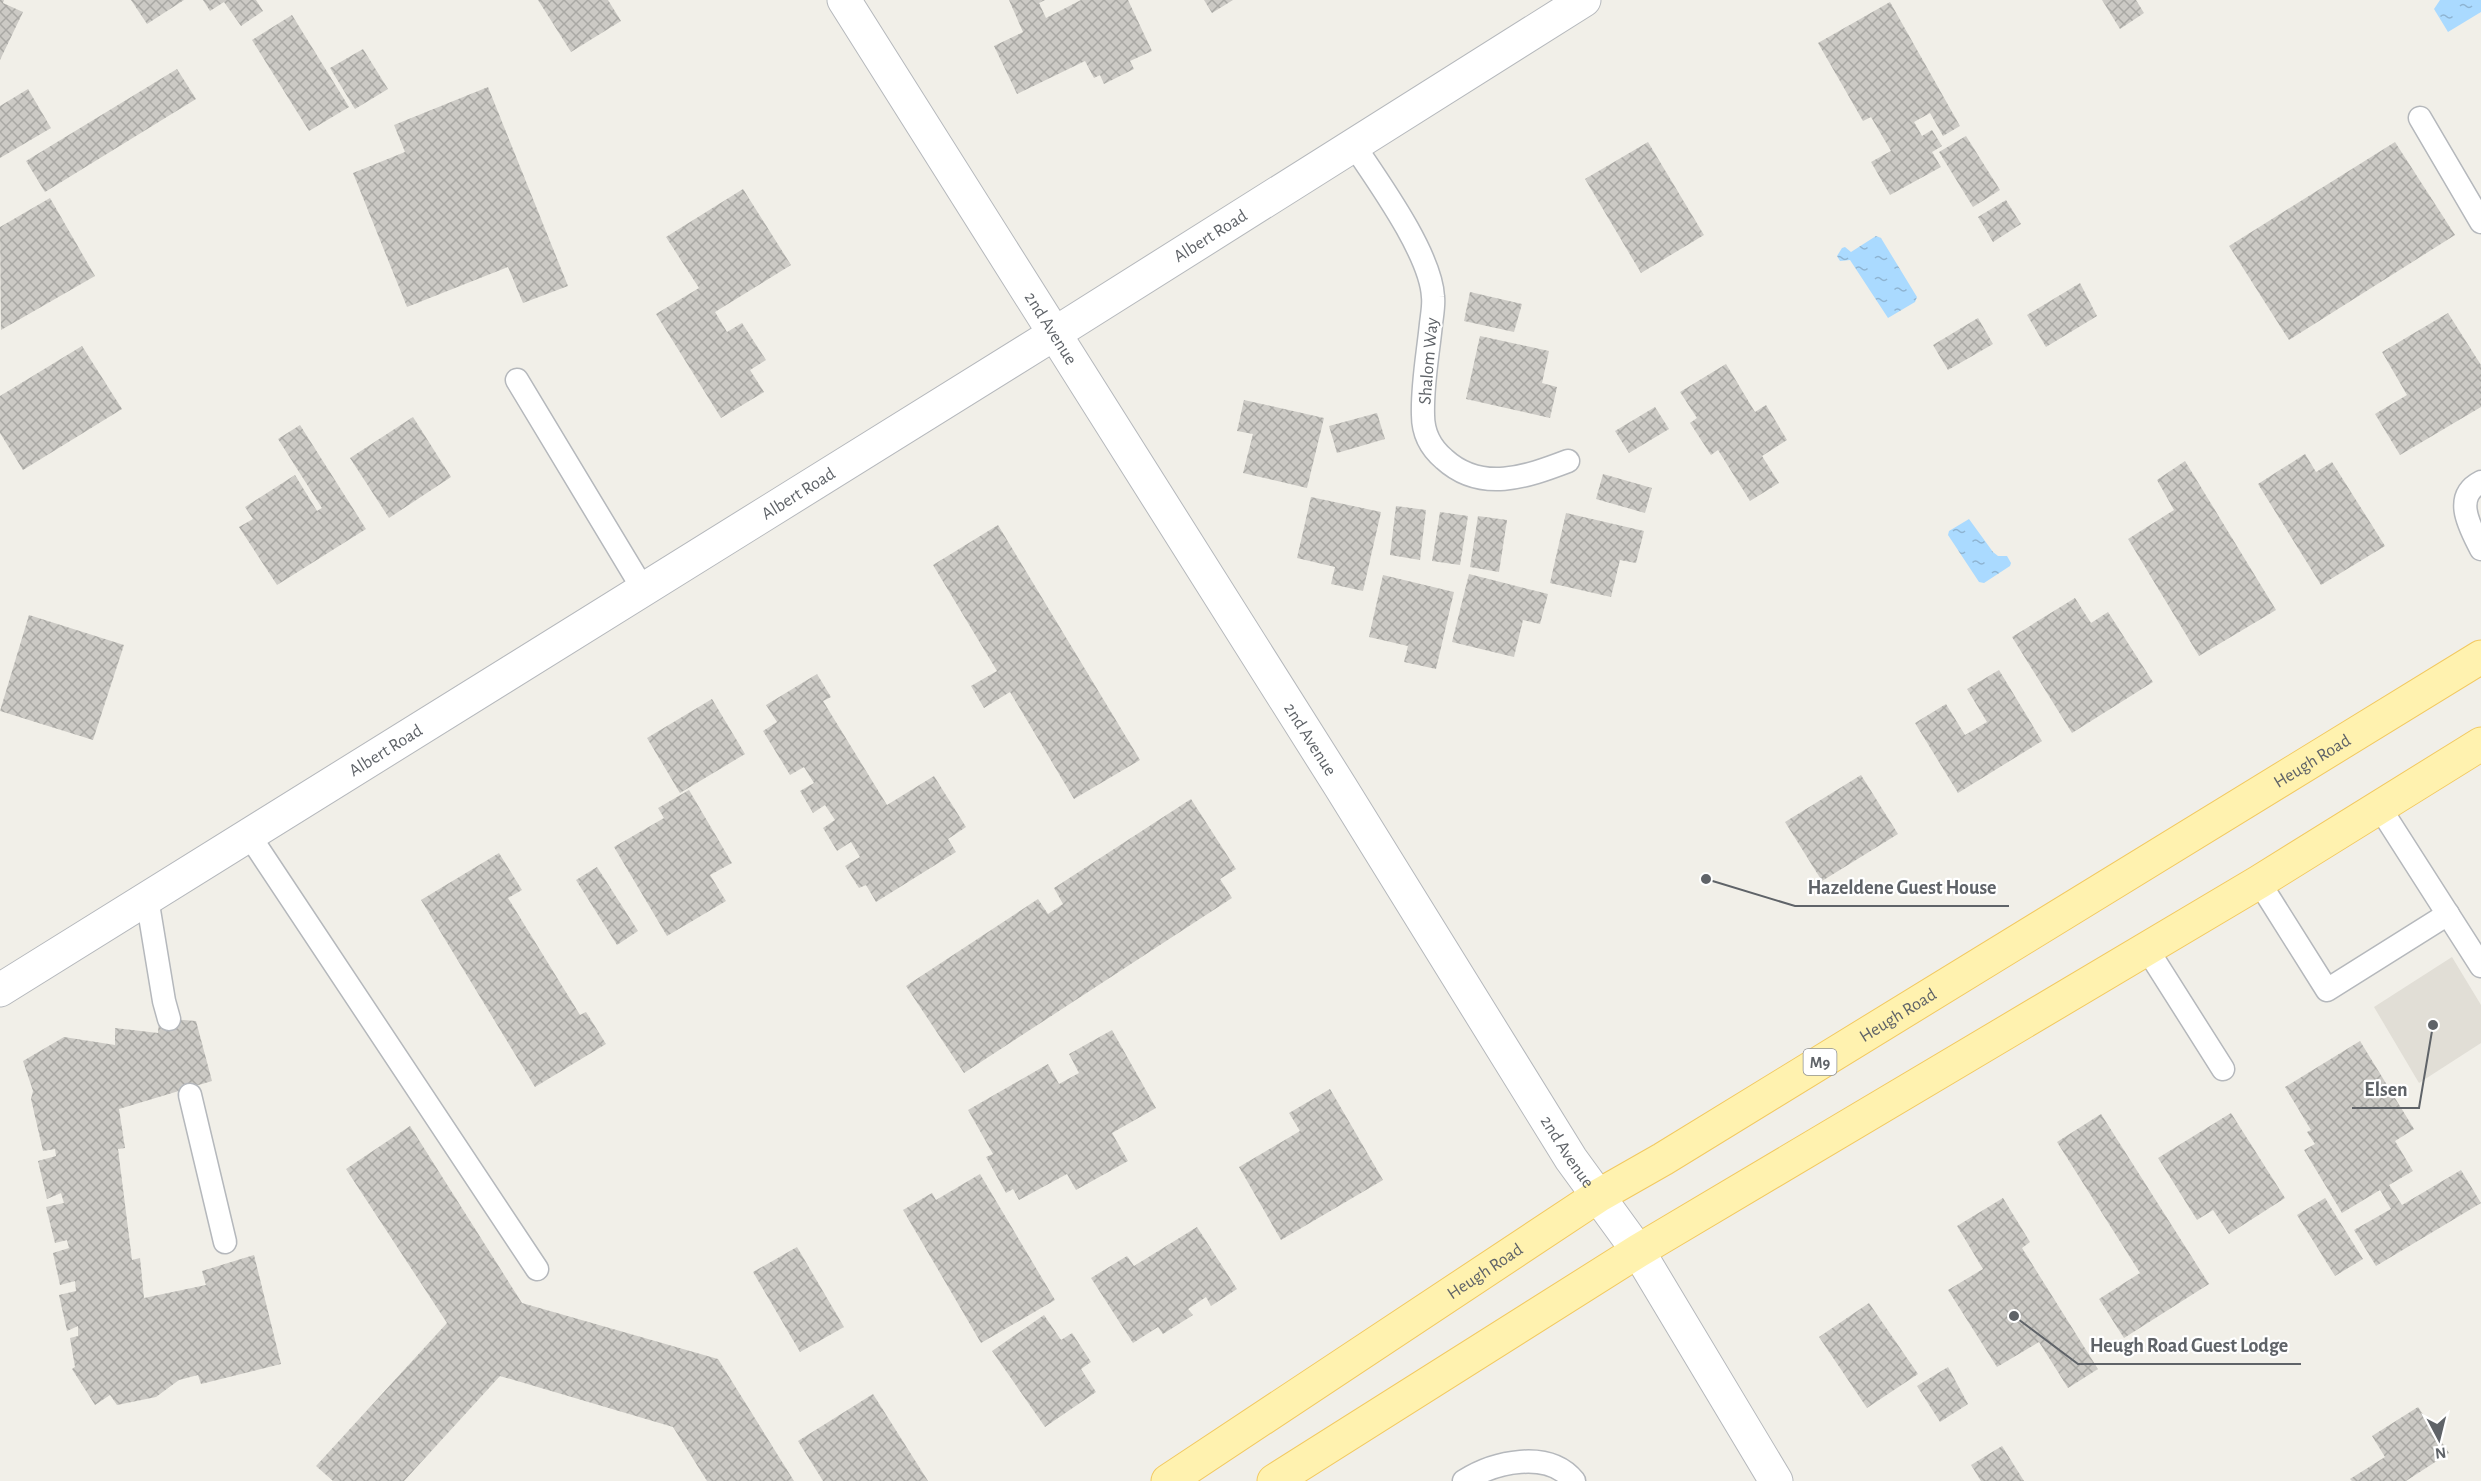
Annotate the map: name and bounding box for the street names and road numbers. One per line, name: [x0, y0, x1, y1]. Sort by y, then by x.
street label: Albert Road: [1171, 207, 1250, 266]
street label: 2nd Avenue: [1021, 289, 1080, 368]
street label: Shalom Way: [1416, 316, 1442, 405]
street label: Albert Road: [759, 465, 838, 524]
street label: 2nd Avenue: [1280, 700, 1339, 779]
street label: Albert Road: [346, 721, 426, 780]
street label: Heugh Road: [2271, 731, 2354, 792]
street label: Heugh Road: [1857, 986, 1940, 1046]
road number: M9: [1804, 1049, 1836, 1075]
street label: 2nd Avenue: [1537, 1113, 1597, 1192]
street label: Heugh Road: [1444, 1241, 1526, 1303]

